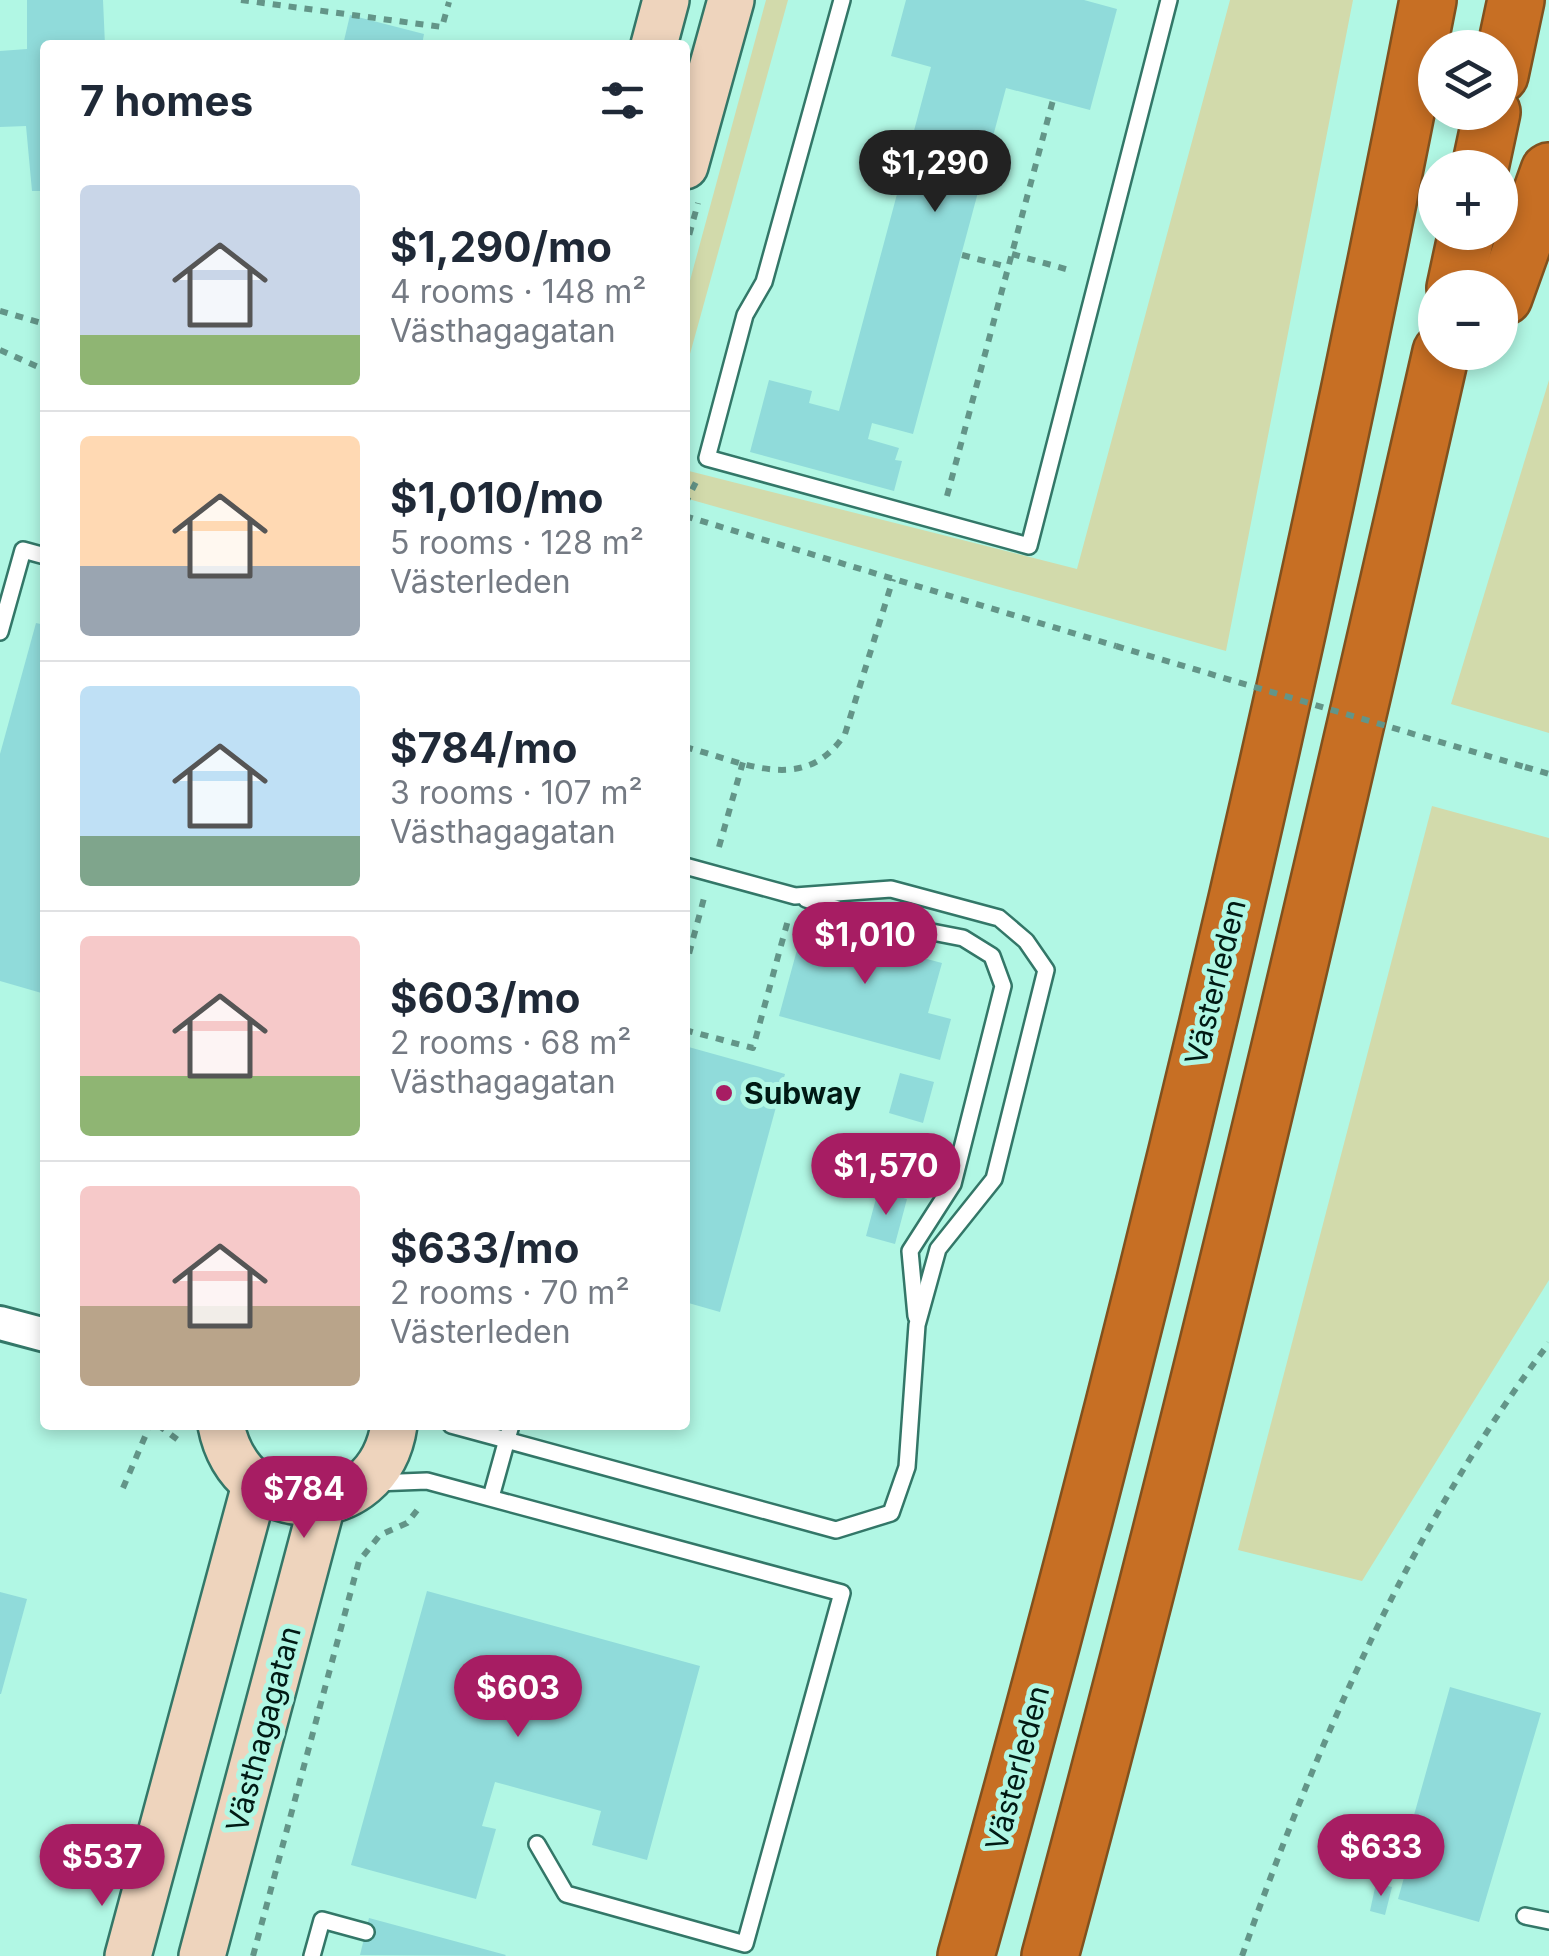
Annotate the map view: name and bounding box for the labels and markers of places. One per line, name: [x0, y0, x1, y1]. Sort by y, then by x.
pin: $1,290: [854, 130, 1016, 215]
pin: $1,010: [784, 902, 946, 987]
place label: Subway: [744, 1075, 861, 1111]
marker: Subway: [713, 1082, 735, 1104]
pin: $1,570: [805, 1133, 967, 1218]
pin: $784: [245, 1456, 363, 1541]
pin: $603: [459, 1655, 577, 1740]
pin: $633: [1322, 1814, 1440, 1899]
pin: $537: [43, 1824, 161, 1909]

